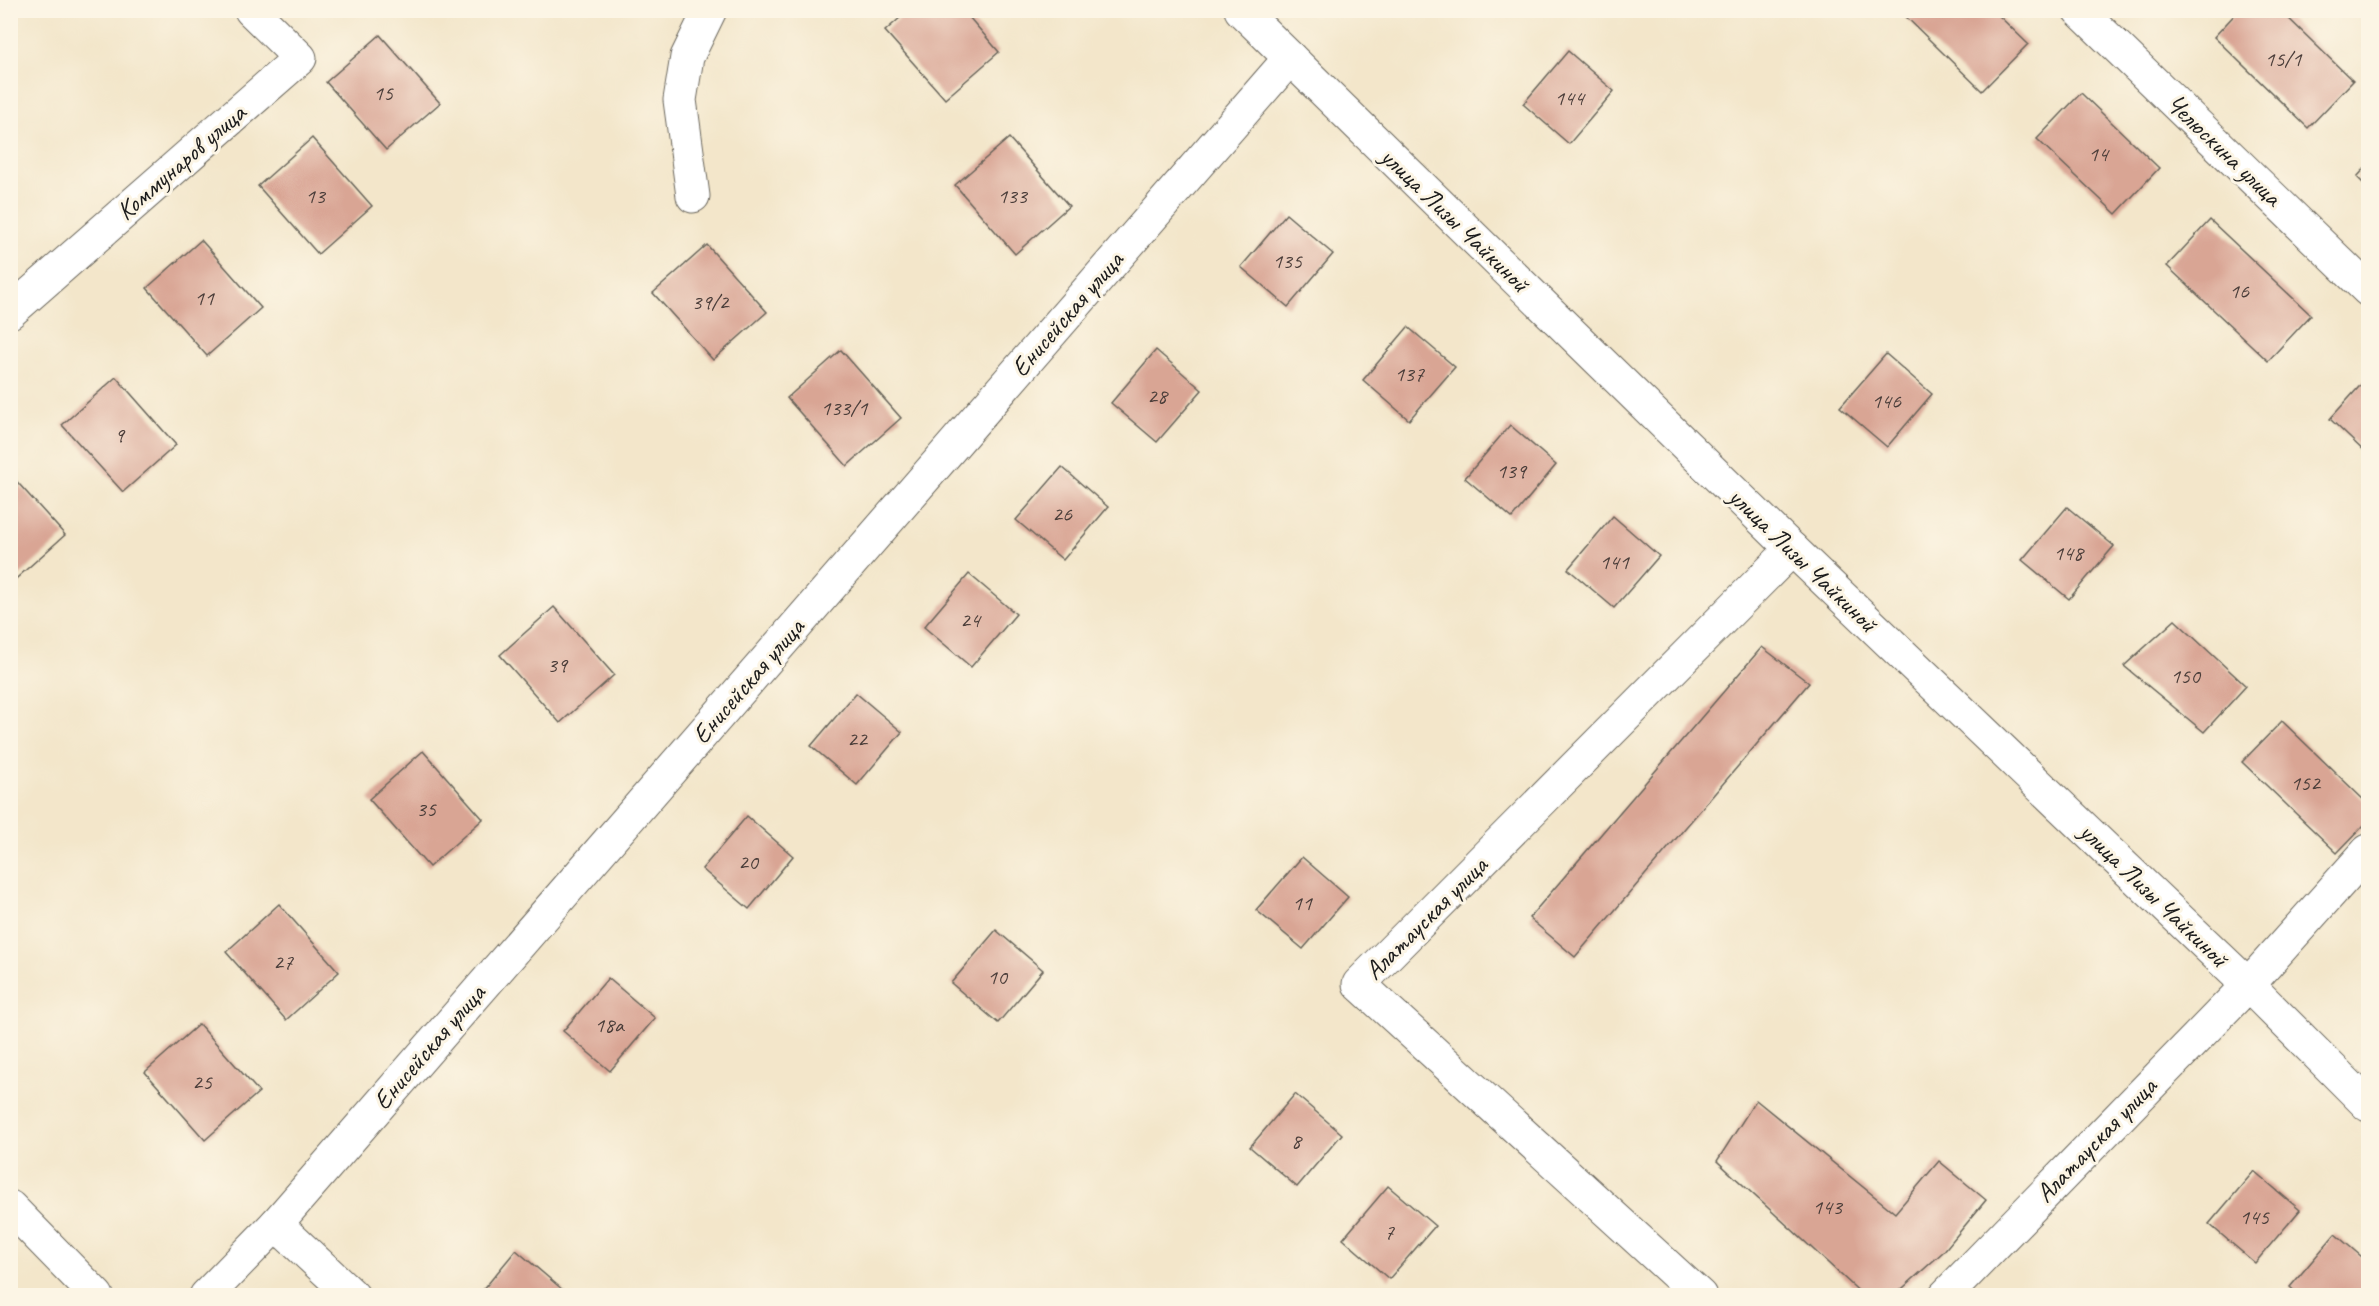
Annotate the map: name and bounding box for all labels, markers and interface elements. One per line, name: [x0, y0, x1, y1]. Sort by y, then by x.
house number: 15/1: [2265, 45, 2303, 73]
house number: 15: [373, 79, 394, 107]
house number: 144: [1554, 84, 1586, 112]
street label: Челюскина улица: [2159, 87, 2290, 214]
street label: Коммунаров улица: [109, 96, 254, 227]
street label: улица Лизы Чайкиной: [1372, 139, 1538, 301]
house number: 14: [2088, 140, 2110, 168]
house number: 13: [305, 182, 327, 210]
house number: 133: [997, 182, 1029, 210]
street label: Енисейская улица: [1004, 243, 1131, 384]
house number: 135: [1272, 247, 1303, 275]
house number: 16: [2229, 277, 2250, 305]
house number: 11: [194, 284, 215, 312]
house number: 39/2: [692, 288, 731, 316]
house number: 137: [1394, 360, 1425, 388]
house number: 28: [1147, 382, 1169, 410]
house number: 146: [1871, 387, 1902, 415]
house number: 133/1: [821, 394, 869, 422]
house number: 9: [114, 421, 126, 449]
house number: 139: [1496, 457, 1528, 485]
street label: улица Лизы Чайкиной: [1720, 479, 1886, 641]
house number: 26: [1052, 500, 1073, 528]
house number: 148: [2053, 539, 2085, 567]
house number: 141: [1599, 548, 1630, 576]
house number: 24: [960, 606, 982, 634]
street label: Енисейская улица: [685, 610, 812, 751]
house number: 39: [547, 651, 569, 679]
house number: 150: [2170, 662, 2202, 690]
house number: 22: [847, 725, 869, 753]
house number: 152: [2290, 769, 2322, 797]
house number: 35: [416, 795, 437, 823]
street label: улица Лизы Чайкиной: [2071, 814, 2237, 976]
house number: 20: [738, 848, 760, 876]
street label: Алатауская улица: [1357, 848, 1496, 987]
house number: 11: [1292, 889, 1313, 917]
house number: 27: [273, 948, 294, 976]
house number: 10: [987, 963, 1009, 991]
street label: Енисейская улица: [366, 976, 493, 1117]
house number: 18а: [594, 1011, 625, 1039]
house number: 25: [192, 1068, 213, 1096]
street label: Алатауская улица: [2028, 1070, 2165, 1209]
house number: 8: [1291, 1127, 1303, 1155]
house number: 143: [1812, 1193, 1844, 1221]
house number: 145: [2239, 1203, 2270, 1231]
house number: 7: [1384, 1218, 1395, 1246]

